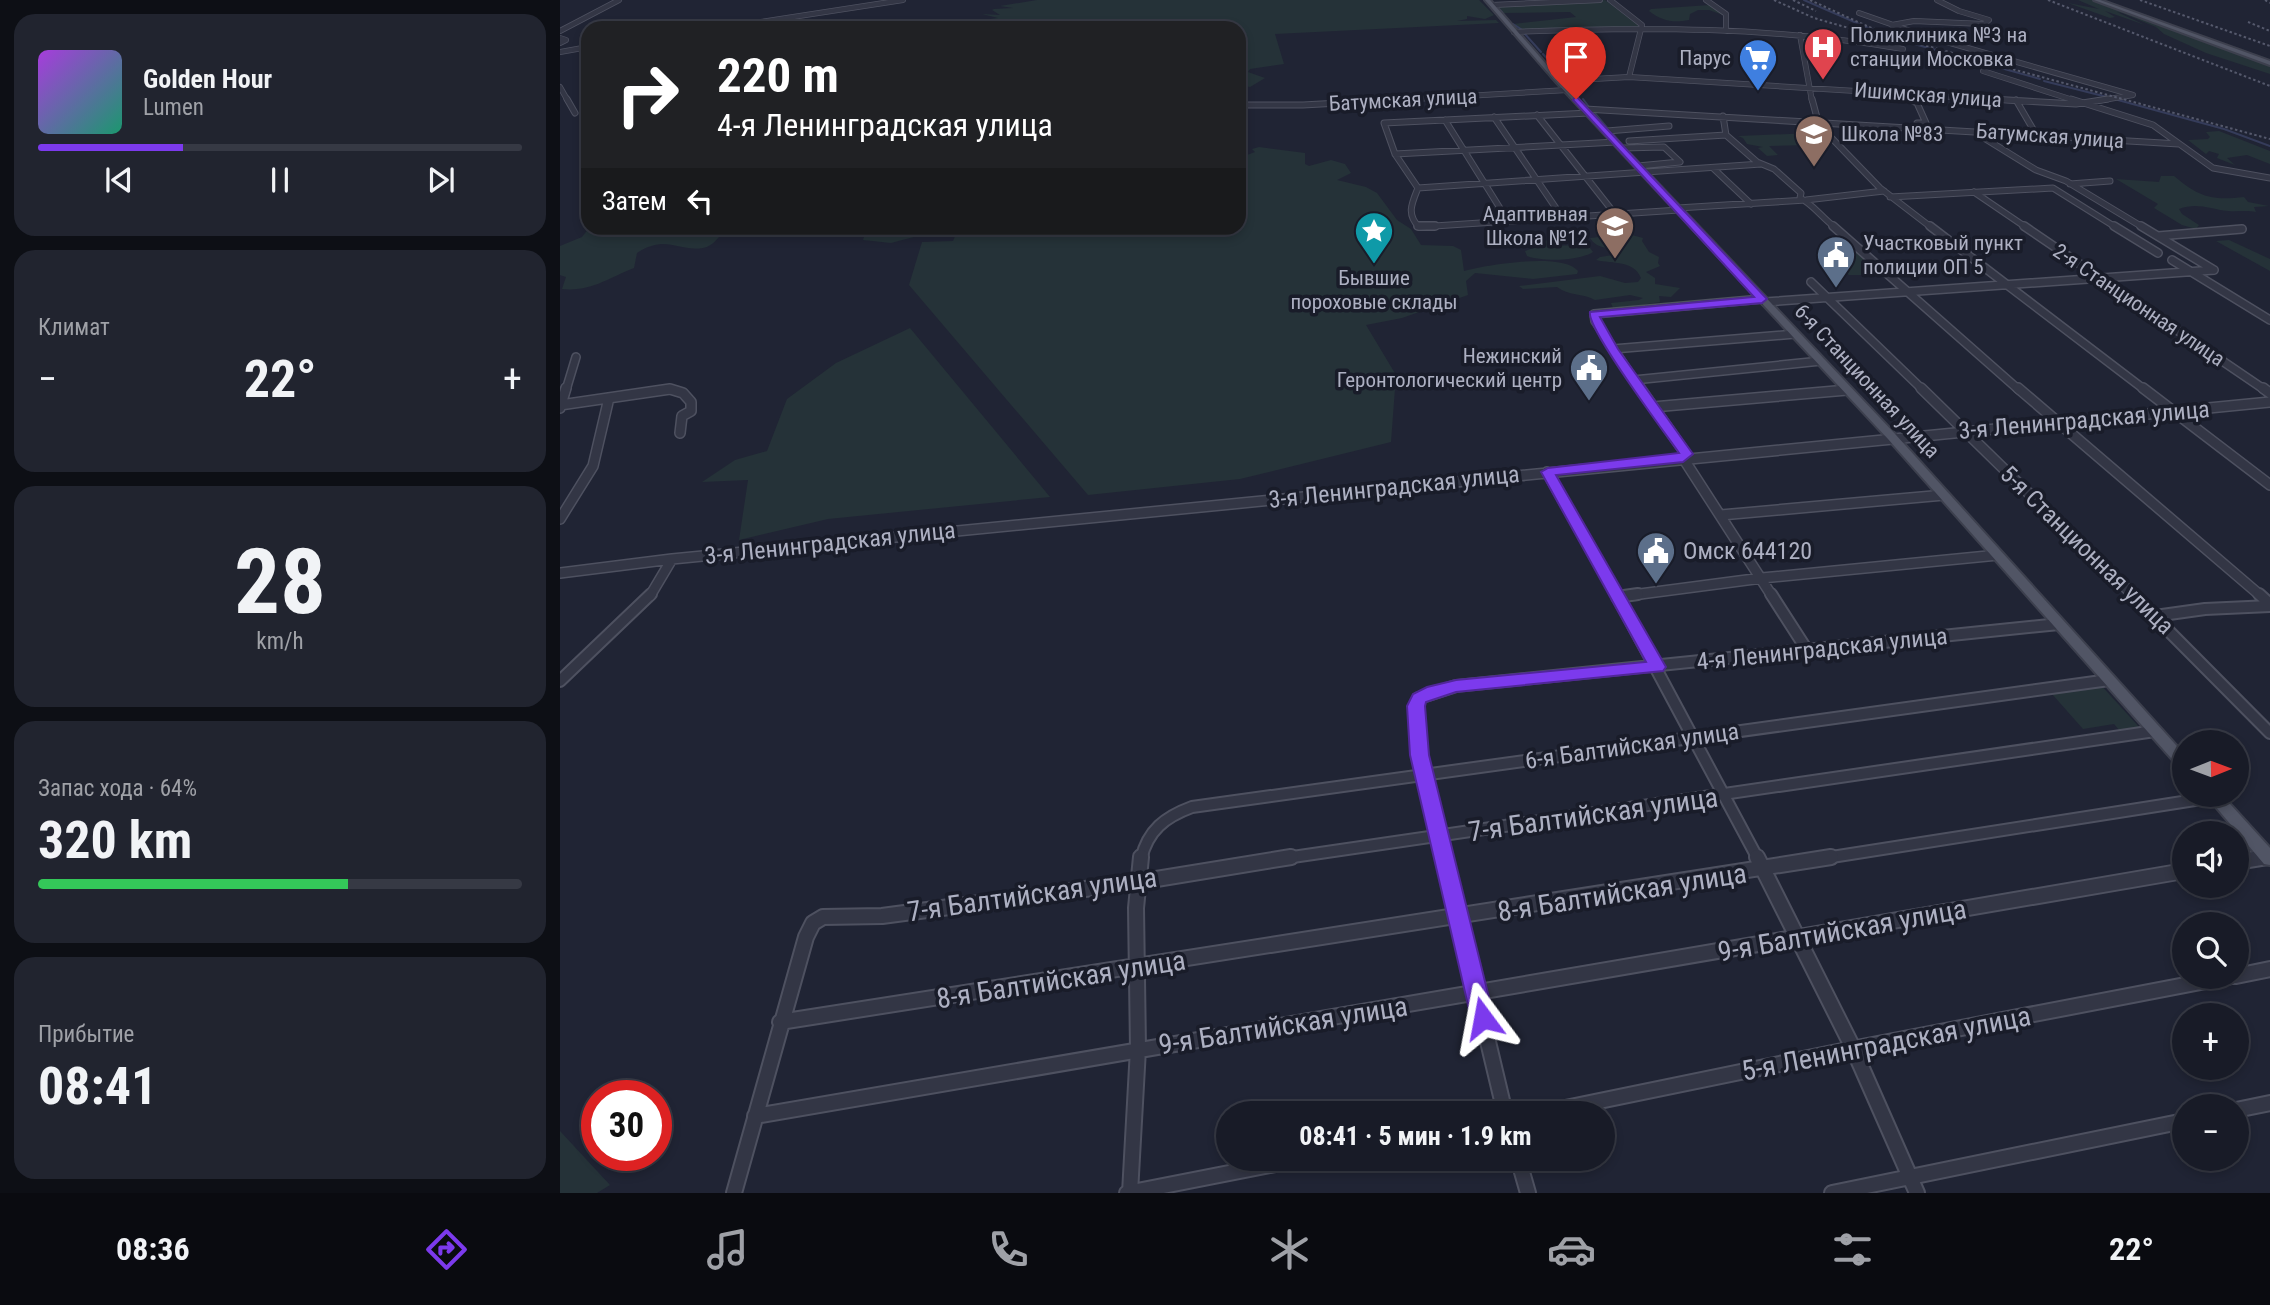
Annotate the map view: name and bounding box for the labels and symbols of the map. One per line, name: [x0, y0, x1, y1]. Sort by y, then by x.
place label: Поликлиника №3 на станции Московка: [1850, 23, 2027, 71]
hospital icon: Поликлиника №3 на станции Московка: [1802, 26, 1844, 81]
pin: [1546, 27, 1606, 99]
supermarket icon: Парус: [1737, 37, 1779, 92]
place label: Парус: [1679, 46, 1731, 70]
street label: Ишимская улица: [1854, 78, 2002, 112]
street label: Батумская улица: [1328, 84, 1478, 116]
school or university icon: Школа №83: [1793, 113, 1835, 168]
street label: Батумская улица: [1975, 119, 2125, 153]
place label: Школа №83: [1841, 122, 1943, 146]
place label: Адаптивная Школа №12: [1483, 202, 1588, 250]
school or university icon: Адаптивная Школа №12: [1594, 205, 1636, 260]
place icon: Бывшие пороховые склады: [1353, 210, 1395, 265]
place label: Участковый пункт полиции ОП 5: [1863, 231, 2023, 279]
public building icon: Участковый пункт полиции ОП 5: [1815, 234, 1857, 289]
street label: 2-я Станционная улица: [2049, 239, 2229, 371]
place label: Бывшие пороховые склады: [1290, 266, 1458, 314]
street label: 6-я Станционная улица: [1790, 299, 1944, 463]
place label: Нежинский Геронтологический центр: [1337, 344, 1562, 392]
public building icon: Нежинский Геронтологический центр: [1568, 347, 1610, 402]
street label: 3-я Ленинградская улица: [1957, 395, 2211, 445]
street label: 3-я Ленинградская улица: [1267, 460, 1521, 514]
street label: 5-я Станционная улица: [1994, 460, 2180, 640]
street label: 3-я Ленинградская улица: [703, 516, 957, 570]
public building icon: Омск 644120: [1635, 530, 1677, 585]
place label: Омск 644120: [1683, 537, 1812, 565]
street label: 4-я Ленинградская улица: [1695, 622, 1949, 676]
street label: 6-я Балтийская улица: [1523, 717, 1741, 775]
north arrow: [2172, 730, 2249, 807]
street label: 7-я Балтийская улица: [1466, 781, 1720, 848]
street label: 8-я Балтийская улица: [1495, 857, 1749, 928]
street label: 7-я Балтийская улица: [905, 861, 1159, 928]
street label: 9-я Балтийская улица: [1715, 892, 1969, 969]
street label: 8-я Балтийская улица: [934, 944, 1188, 1015]
position arrow: [1446, 981, 1520, 1055]
street label: 9-я Балтийская улица: [1156, 990, 1410, 1061]
street label: 5-я Ленинградская улица: [1739, 999, 2034, 1088]
speed limit sign: 30: [581, 1080, 672, 1171]

